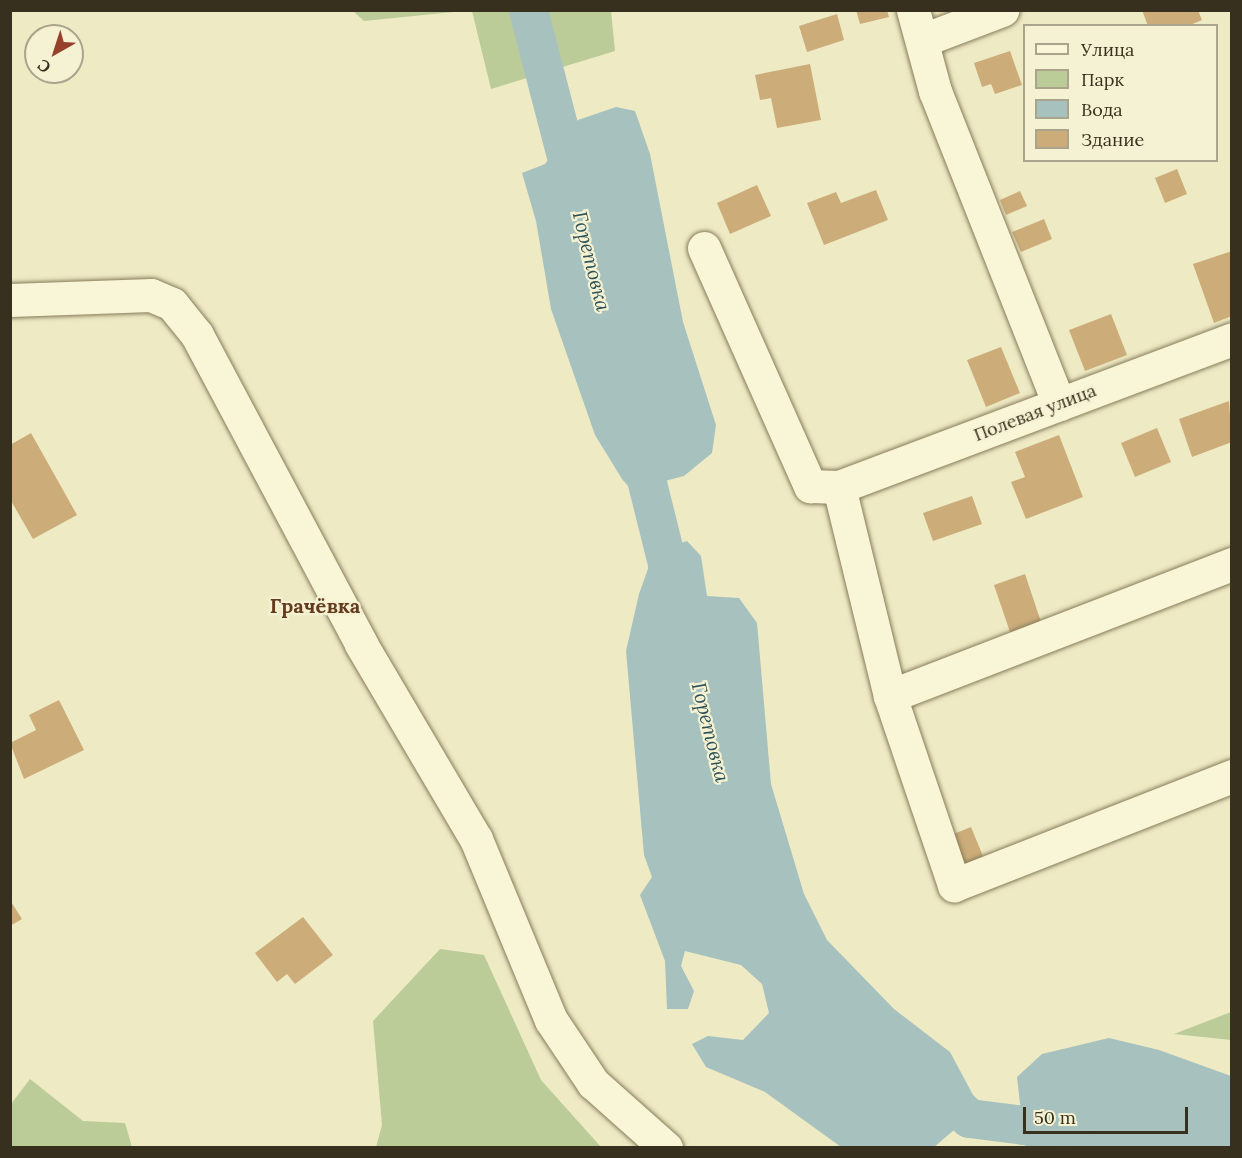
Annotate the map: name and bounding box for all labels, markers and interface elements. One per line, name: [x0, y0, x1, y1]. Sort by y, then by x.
north arrow: [24, 24, 84, 84]
legend: [1023, 24, 1218, 162]
text: Улица: [1081, 38, 1134, 61]
text: С: [33, 55, 55, 78]
text: Парк: [1081, 68, 1124, 91]
text: Вода: [1081, 98, 1123, 121]
text: Здание: [1081, 128, 1144, 151]
water label: Горетовка: [568, 209, 616, 313]
street label: Полевая улица: [971, 380, 1099, 446]
district label: Грачёвка: [270, 593, 360, 617]
water label: Горетовка: [687, 680, 735, 784]
scale bar: [1026, 1095, 1191, 1133]
text: 50 m: [1034, 1106, 1076, 1129]

